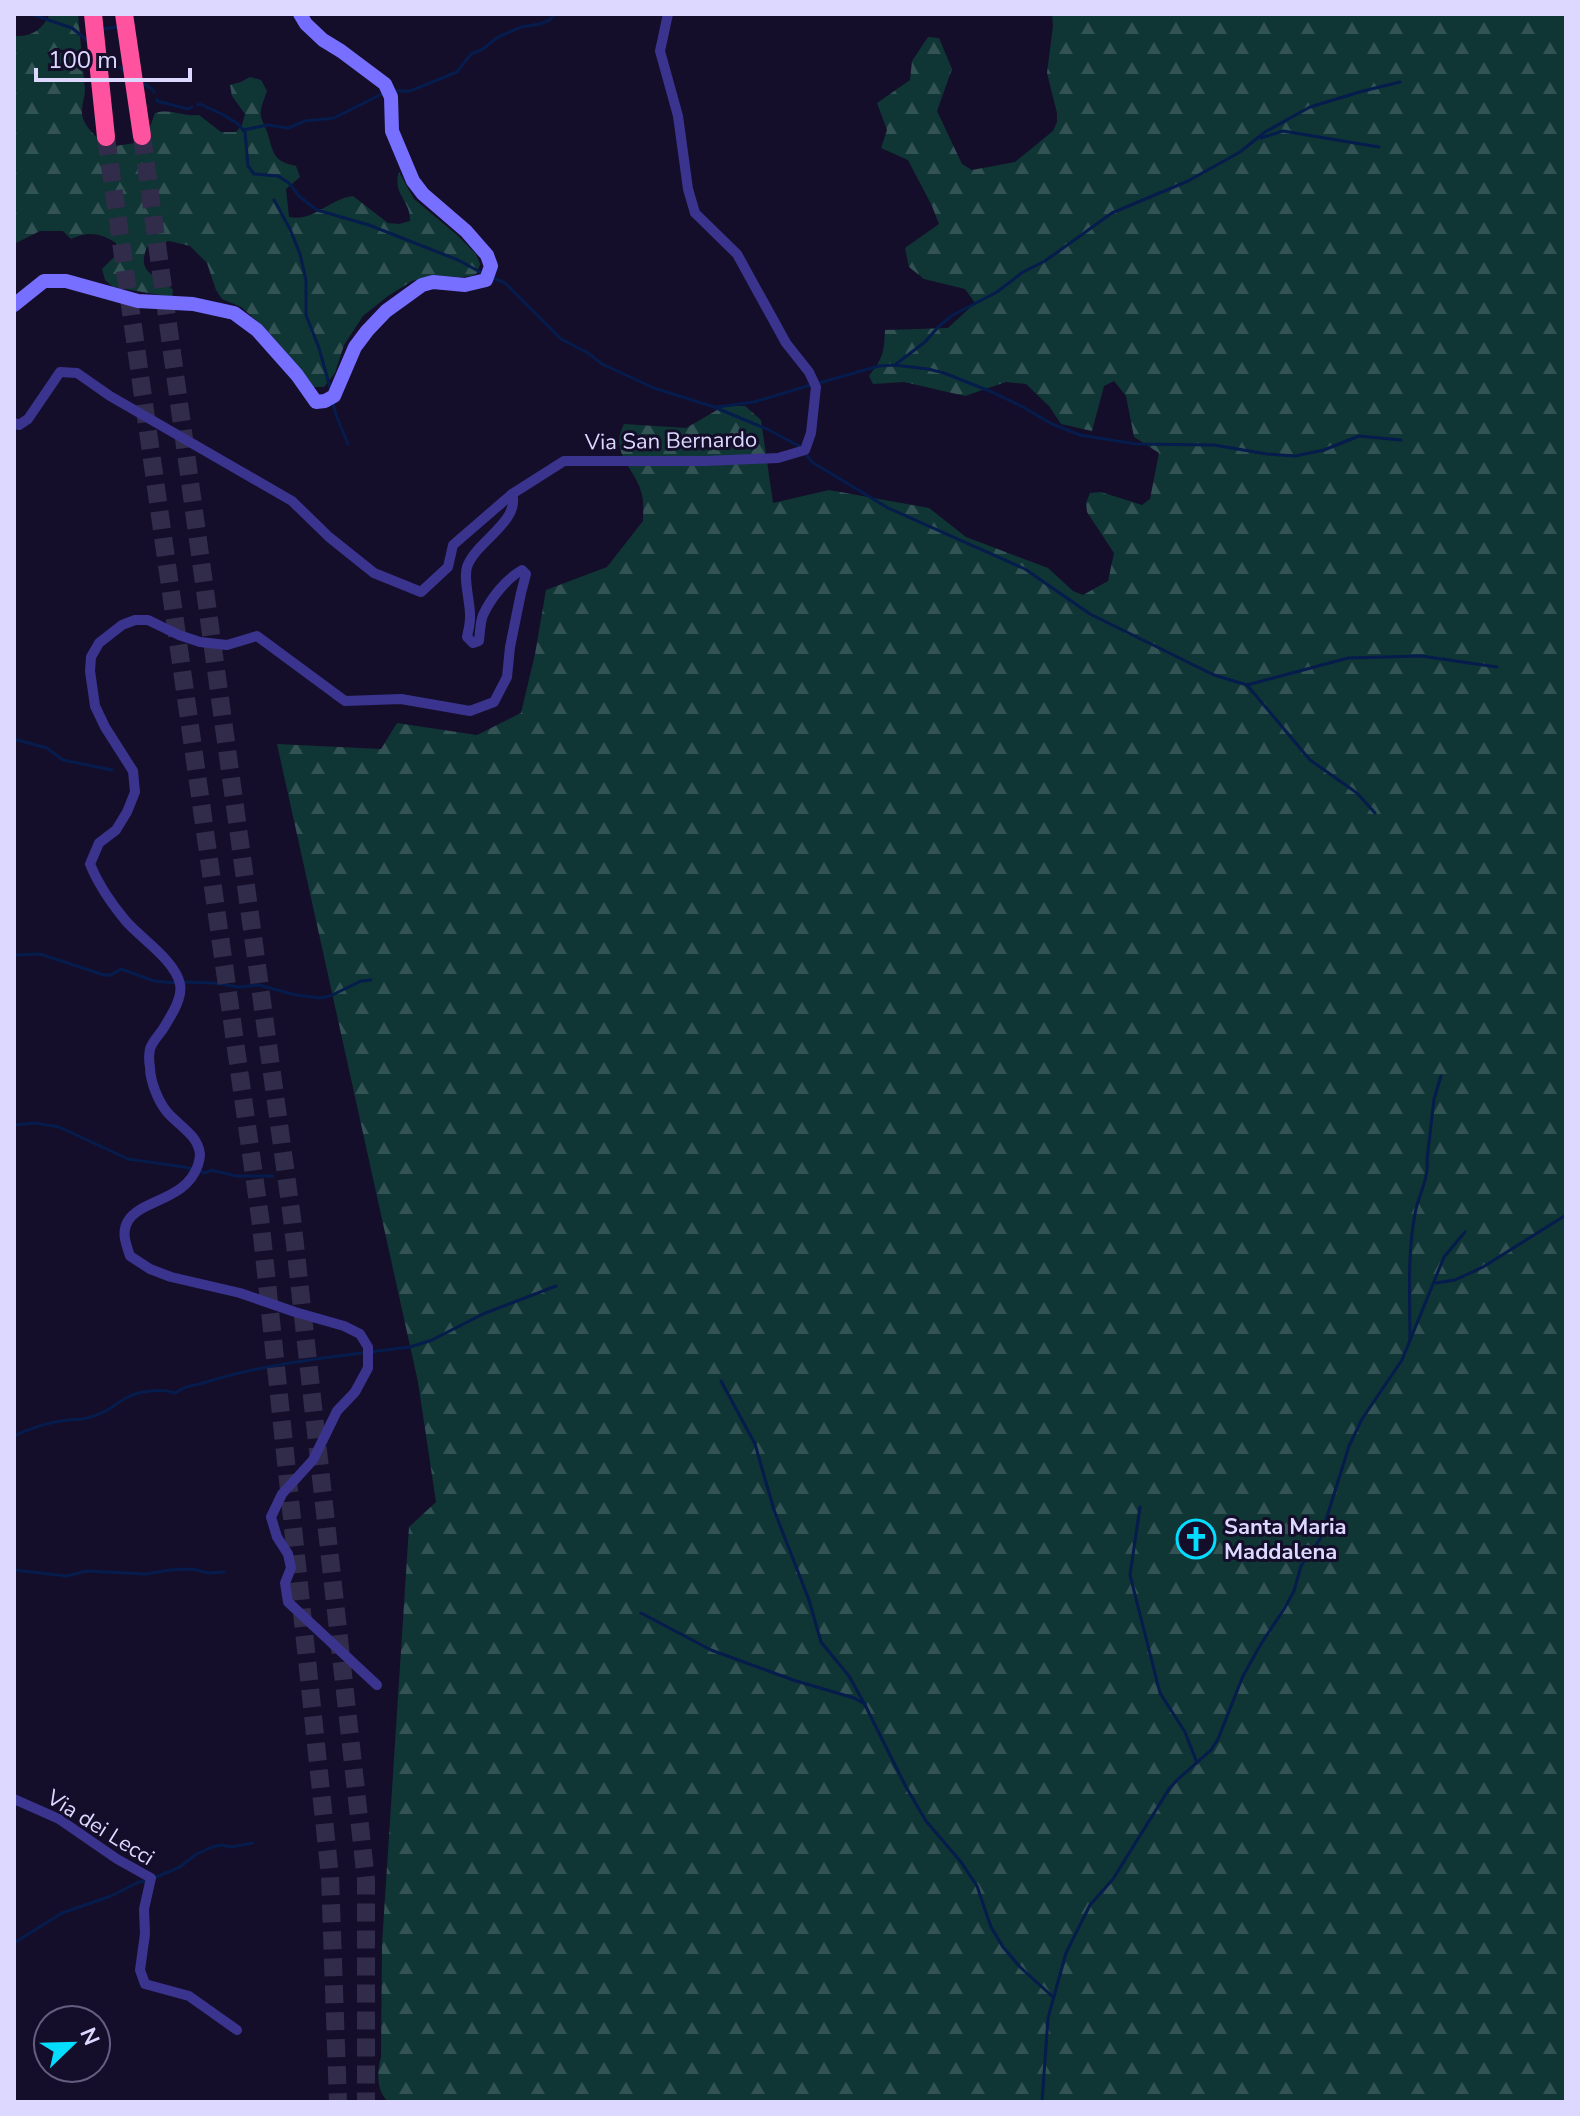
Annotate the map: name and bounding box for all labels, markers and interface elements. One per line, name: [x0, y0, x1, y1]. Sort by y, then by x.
scale bar: [36, 32, 190, 82]
text: 100 m: [48, 44, 118, 76]
street label: Via San Bernardo: [584, 424, 757, 458]
place label: Santa Maria Maddalena: [1224, 1512, 1347, 1567]
church icon: Santa Maria Maddalena: [1175, 1518, 1217, 1560]
street label: Via dei Lecci: [40, 1782, 160, 1873]
north arrow: [32, 2004, 112, 2084]
text: N: [72, 2023, 107, 2050]

